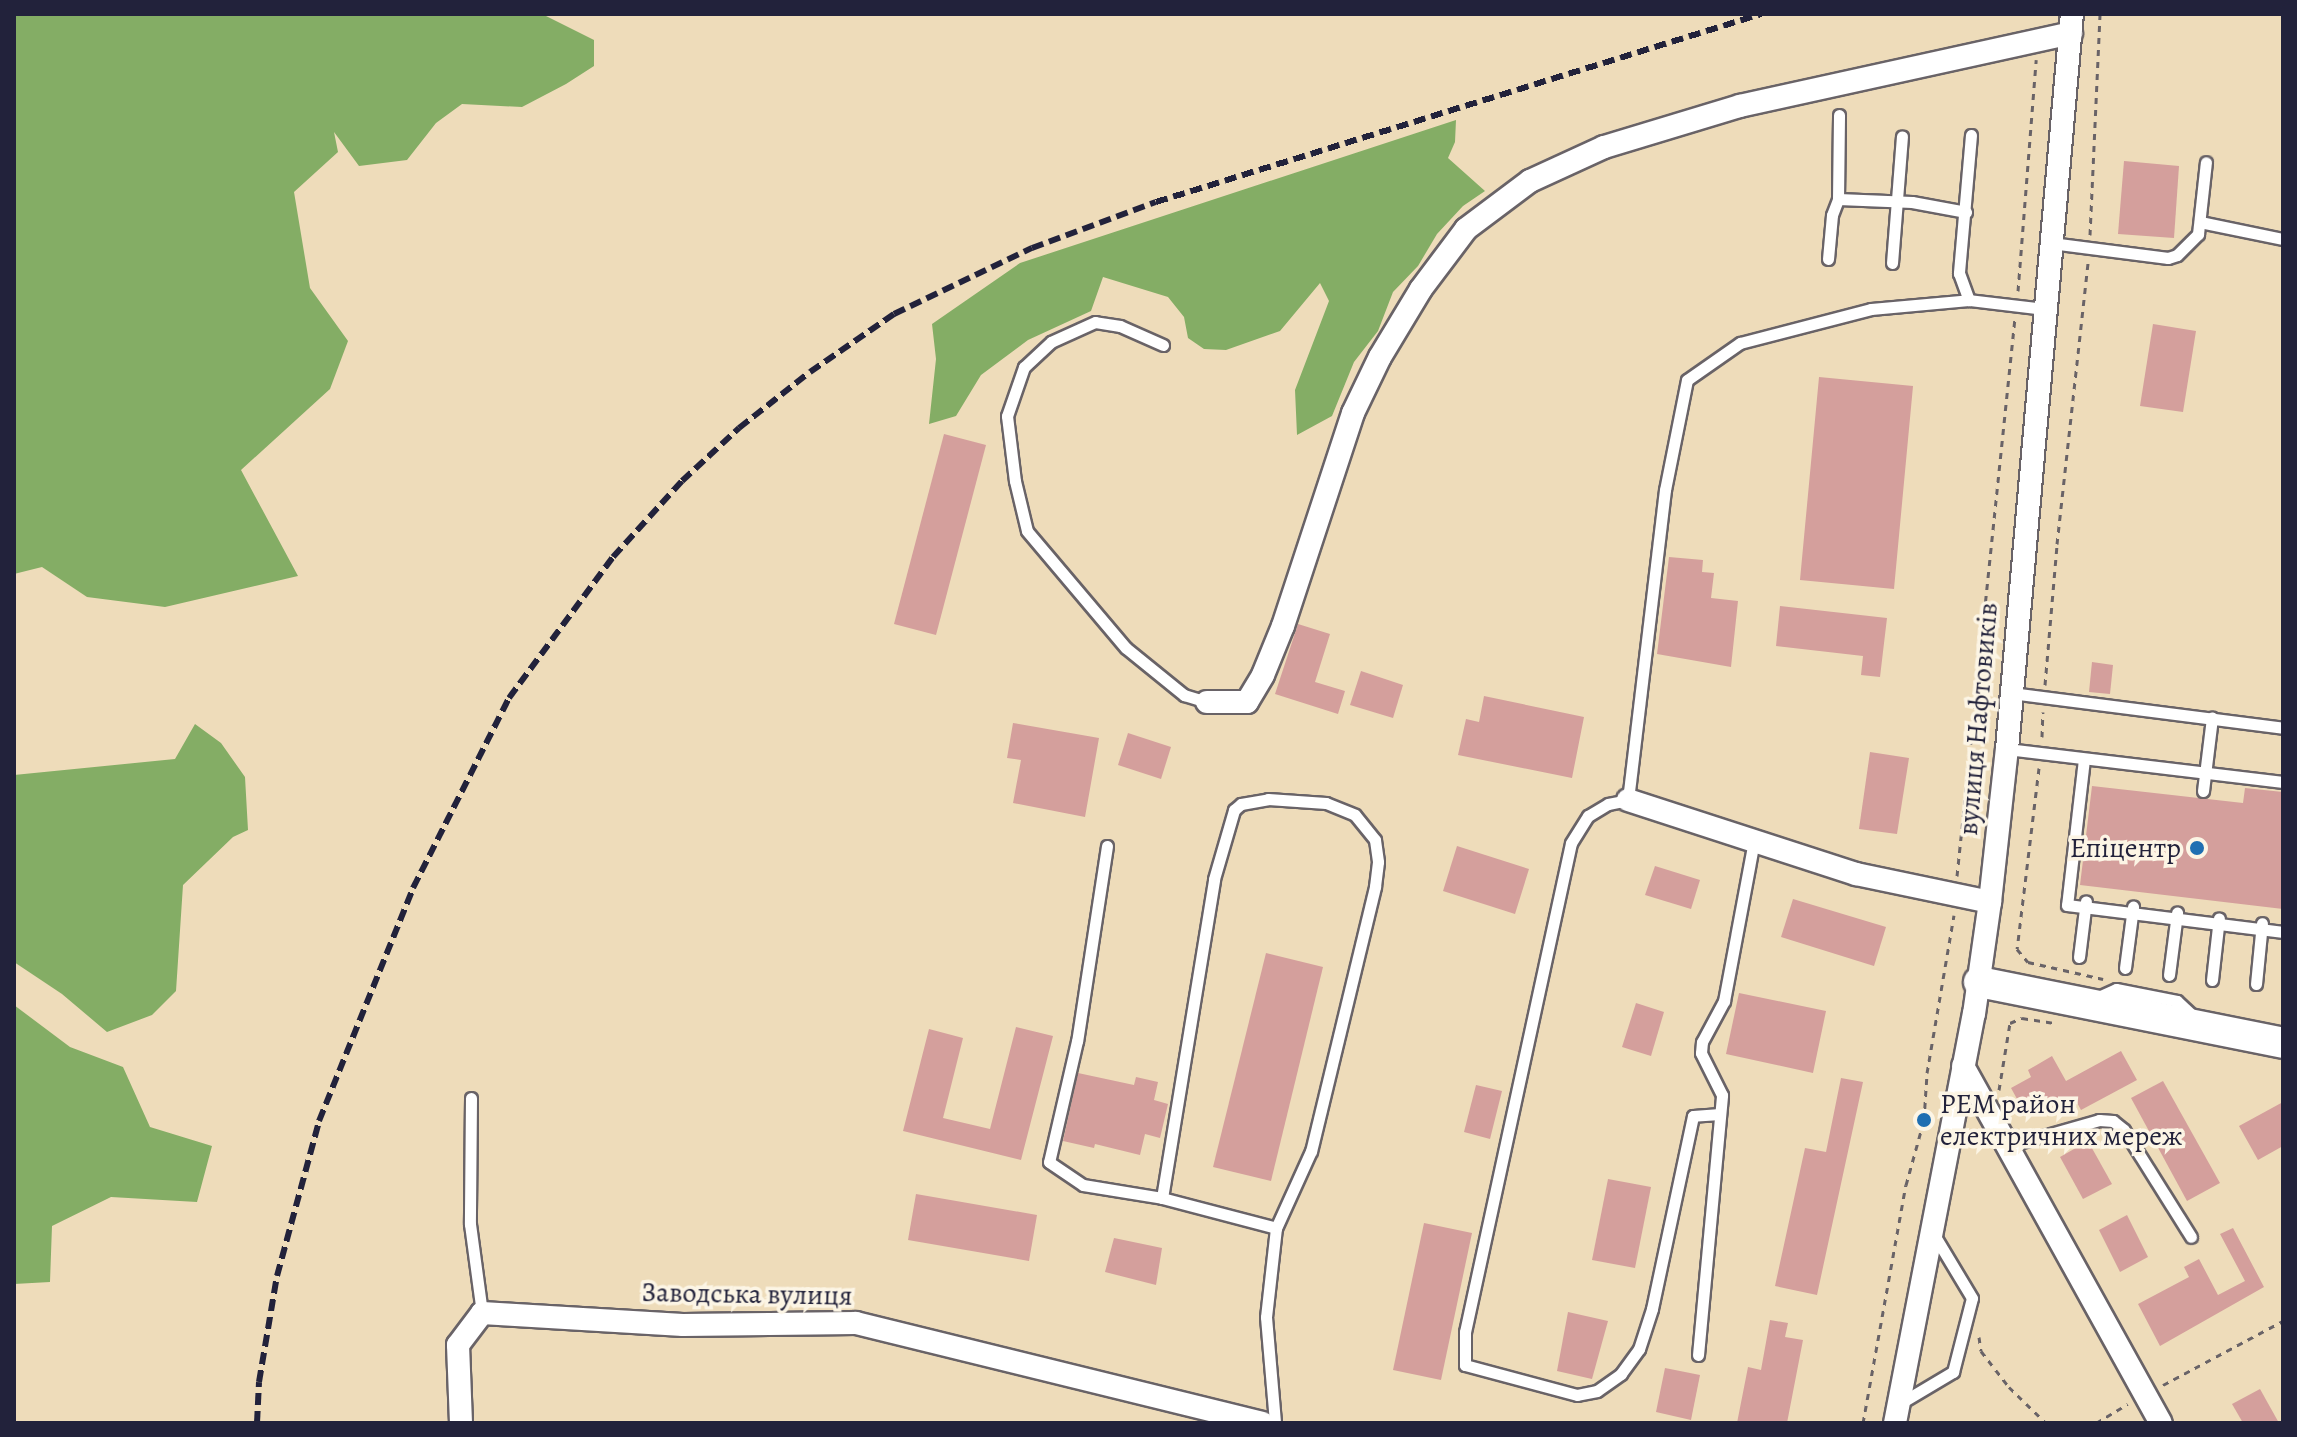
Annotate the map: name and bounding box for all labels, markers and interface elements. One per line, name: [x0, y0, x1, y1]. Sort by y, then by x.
street label: вулиця Нафтовиків: [1951, 601, 2005, 837]
place label: Епіцентр: [2070, 831, 2181, 865]
marker: Епіцентр: [2188, 839, 2206, 857]
place label: РЕМ район електричних мереж: [1940, 1087, 2182, 1153]
marker: РЕМ район електричних мереж: [1915, 1111, 1933, 1129]
street label: Заводська вулиця: [641, 1275, 853, 1313]

